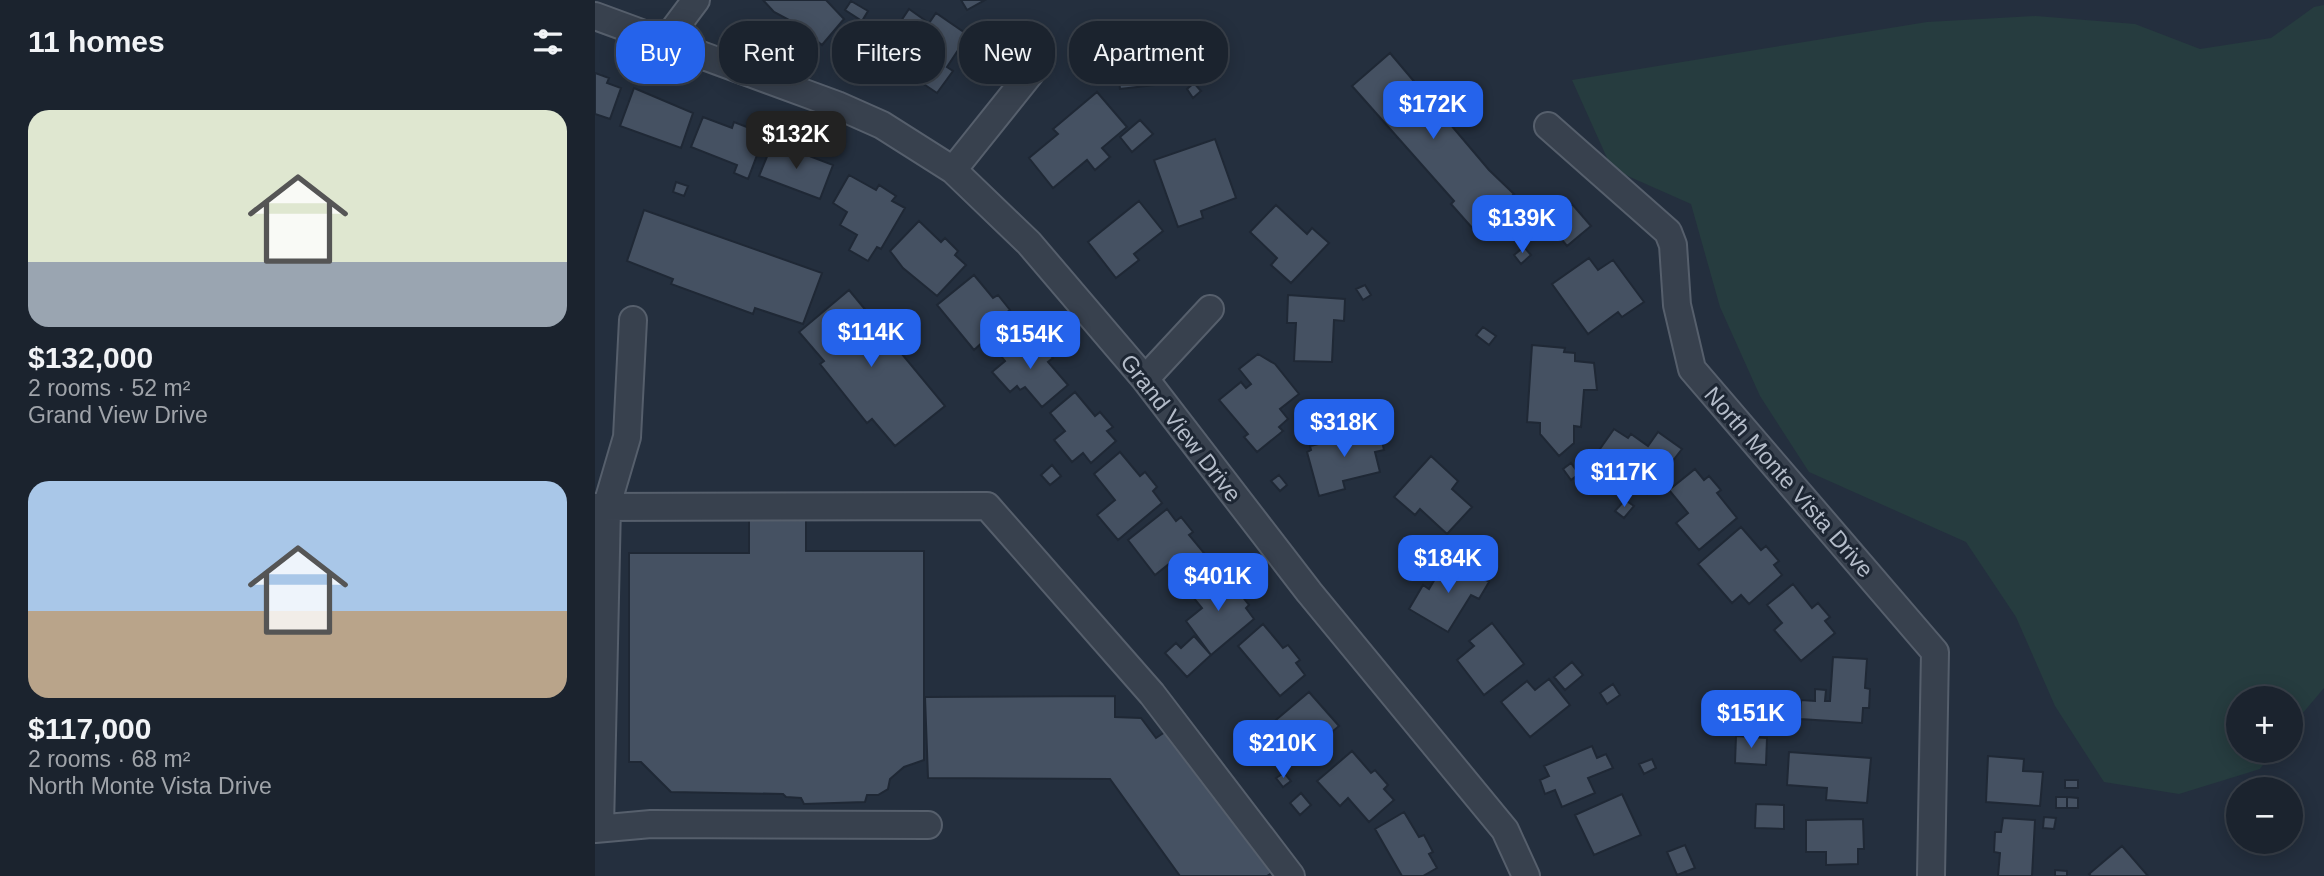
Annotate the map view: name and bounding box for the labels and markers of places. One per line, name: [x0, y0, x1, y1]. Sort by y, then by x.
pin: $172K: [1384, 82, 1482, 141]
pin: $132K: [747, 111, 845, 171]
pin: $139K: [1473, 196, 1571, 255]
pin: $114K: [822, 310, 920, 369]
pin: $154K: [981, 312, 1079, 371]
pin: $318K: [1295, 400, 1393, 459]
pin: $117K: [1575, 449, 1673, 509]
pin: $184K: [1399, 536, 1497, 595]
pin: $401K: [1169, 554, 1267, 613]
pin: $151K: [1702, 690, 1800, 750]
pin: $210K: [1234, 720, 1332, 780]

